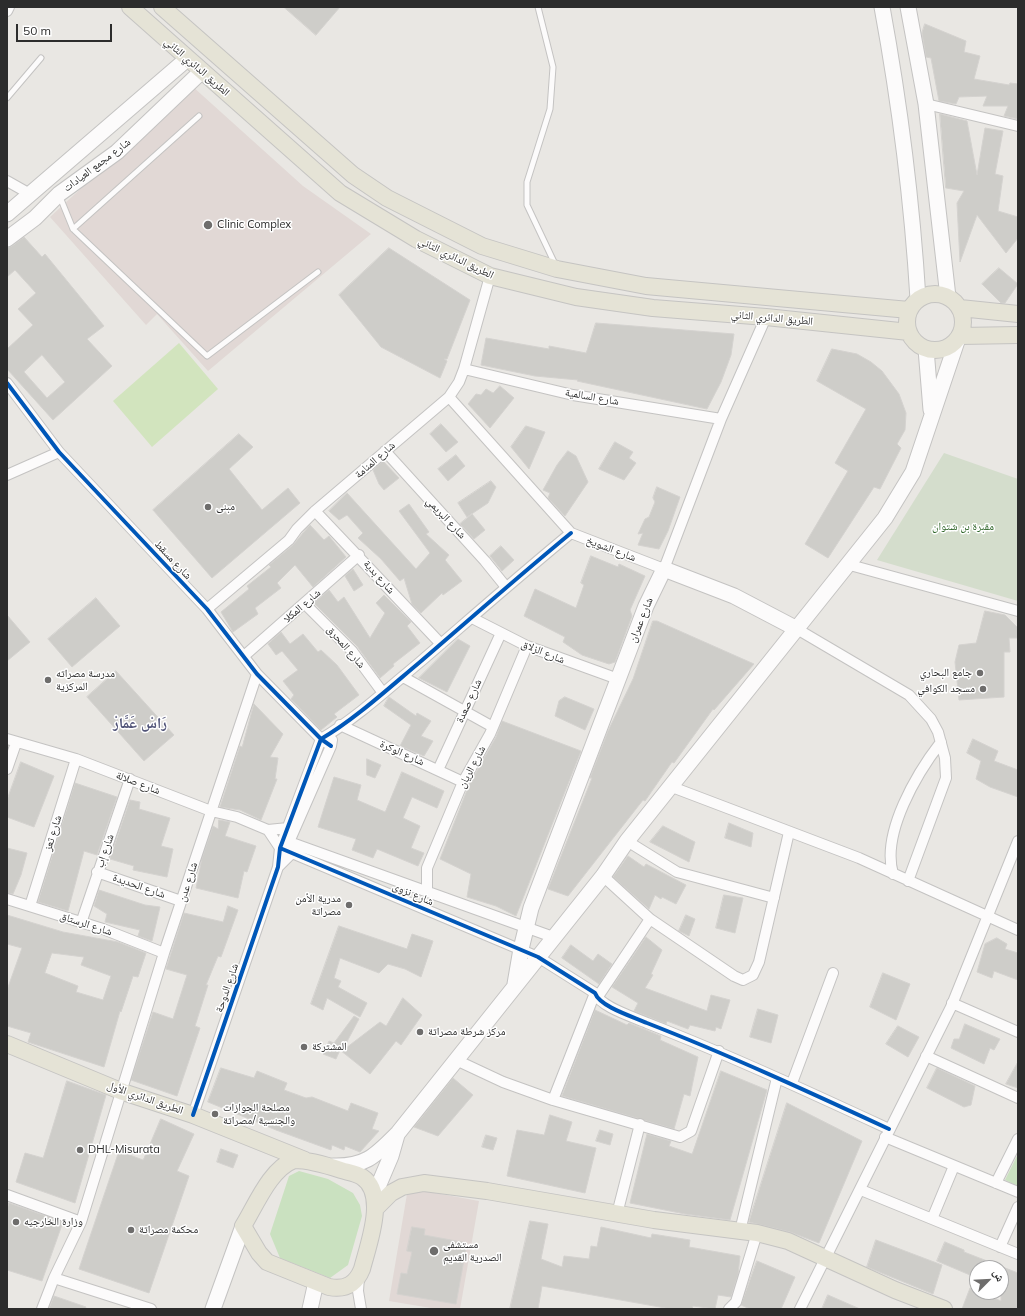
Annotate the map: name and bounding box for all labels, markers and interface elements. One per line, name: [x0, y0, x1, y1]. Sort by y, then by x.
scale bar: [18, 16, 114, 42]
text: 50 m: [23, 23, 51, 38]
street label: الطريق الدائري الثاني: [162, 35, 232, 99]
street label: شارع مجمع العيادات: [61, 135, 133, 195]
place label: Clinic Complex: [217, 218, 291, 232]
marker: Clinic Complex: [202, 219, 214, 231]
street label: الطريق الدائري الثاني: [416, 234, 496, 282]
street label: الطريق الدائري الثاني: [730, 308, 814, 328]
street label: شارع السالمية: [564, 386, 620, 408]
street label: شارع المنامة: [352, 439, 398, 481]
street label: شارع البريمي: [423, 494, 469, 542]
place label: مبنى: [216, 500, 235, 514]
marker: مبنى: [203, 502, 213, 512]
park label: مقبرة بن شتوان: [932, 520, 994, 534]
street label: شارع الشويخ: [584, 533, 638, 565]
street label: شارع مسقط: [152, 538, 194, 582]
street label: شارع بدية: [360, 557, 398, 597]
street label: شارع المكلا: [281, 586, 323, 626]
street label: شارع عمران: [626, 596, 656, 644]
street label: شارع المحرق: [324, 623, 368, 671]
street label: شارع الزلاق: [519, 637, 567, 667]
place label: جامع البحاري: [920, 666, 972, 680]
place label: مدرسة مصراته المركزية: [56, 667, 115, 693]
marker: جامع البحاري: [975, 668, 985, 678]
marker: مدرسة مصراته المركزية: [43, 675, 53, 685]
street label: شارع صعدة: [453, 677, 485, 725]
place label: مسجد الكوافي: [917, 682, 975, 696]
marker: مسجد الكوافي: [978, 684, 988, 694]
district label: رَاسْ عَمَّارْ: [113, 714, 167, 732]
street label: شارع الوكرة: [378, 737, 426, 769]
street label: شارع الريان: [455, 744, 489, 790]
street label: شارع صلالة: [114, 769, 162, 797]
street label: شارع تعز: [41, 814, 65, 852]
street label: شارع إب: [93, 832, 117, 870]
street label: شارع عدن: [175, 860, 201, 904]
street label: شارع الحديدة: [111, 871, 167, 901]
street label: شارع نزوى: [391, 879, 435, 909]
place label: مدرية الأمن مصراتة: [295, 892, 341, 918]
marker: مدرية الأمن مصراتة: [344, 900, 354, 910]
street label: شارع الرستاق: [58, 909, 114, 939]
street label: شارع الدوحة: [212, 962, 242, 1014]
place label: مركز شرطة مصراتة: [428, 1025, 506, 1039]
marker: مركز شرطة مصراتة: [415, 1027, 425, 1037]
place label: المشتركة: [312, 1040, 347, 1054]
marker: المشتركة: [299, 1042, 309, 1052]
street label: الطريق الدائري الأول: [105, 1079, 185, 1117]
place label: مصلحة الجوازات والجنسية /مصراتة: [223, 1101, 295, 1127]
marker: مصلحة الجوازات والجنسية /مصراتة: [210, 1109, 220, 1119]
place label: DHL-Misurata: [88, 1143, 160, 1157]
marker: DHL-Misurata: [75, 1145, 85, 1155]
place label: وزارة الخارجيه: [24, 1215, 83, 1229]
marker: وزارة الخارجيه: [11, 1217, 21, 1227]
place label: محكمة مصراتة: [139, 1223, 198, 1237]
marker: محكمة مصراتة: [126, 1225, 136, 1235]
place label: مستشفى الصدرية القديم: [443, 1238, 502, 1264]
marker: مستشفى الصدرية القديم: [428, 1245, 440, 1257]
north arrow: [969, 1260, 1009, 1300]
text: ش: [990, 1267, 1008, 1284]

